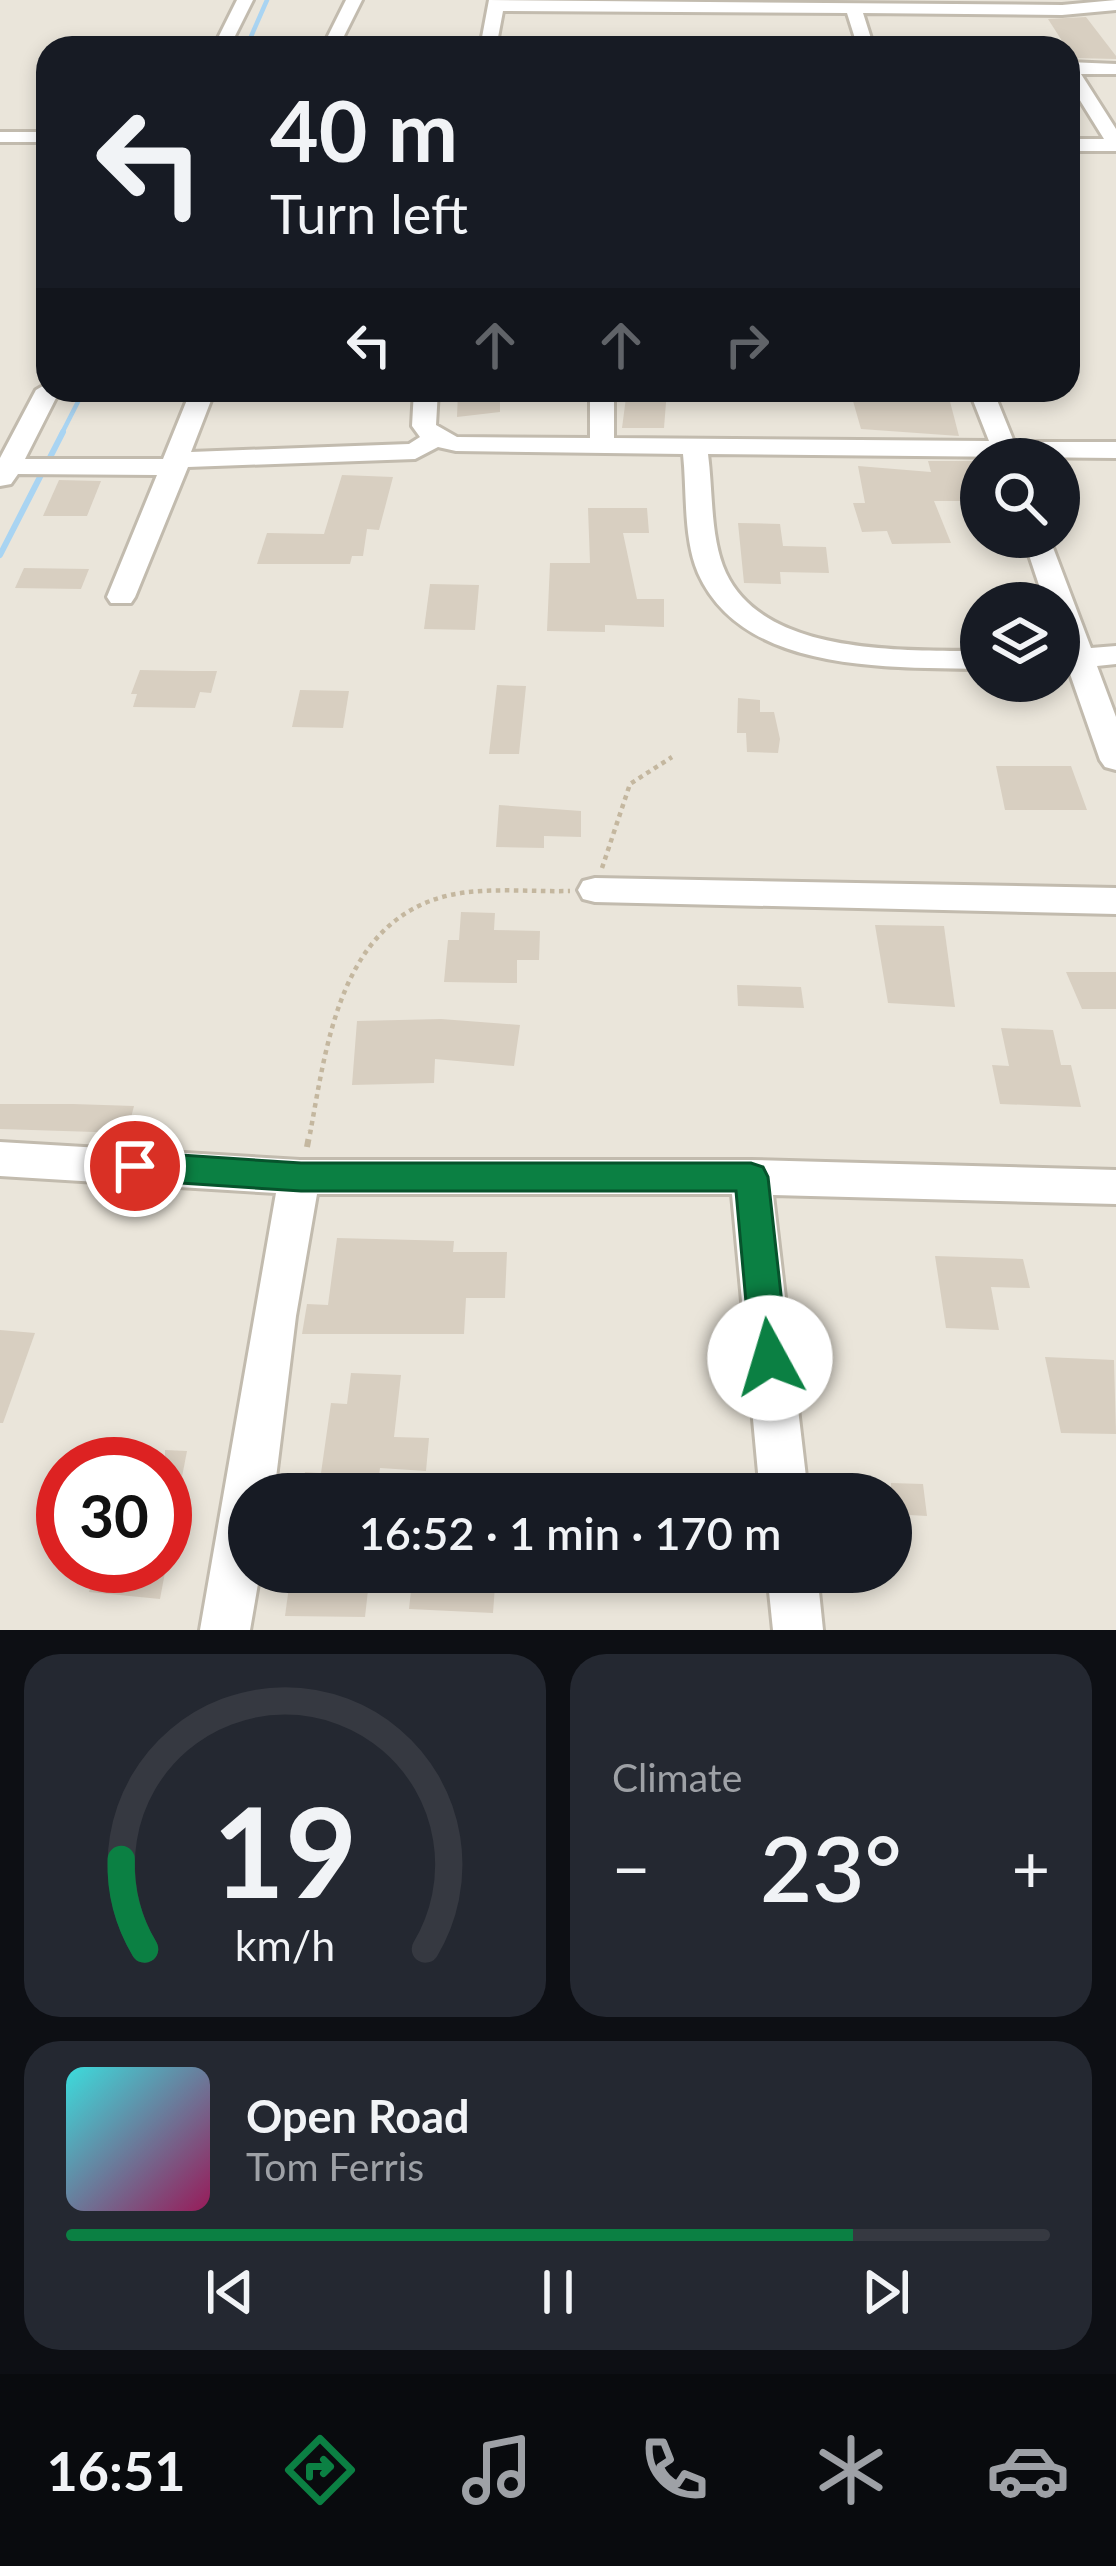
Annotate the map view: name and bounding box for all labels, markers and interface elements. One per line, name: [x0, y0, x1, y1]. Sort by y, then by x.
text: 40 m: [270, 79, 458, 180]
icon: left: [72, 84, 228, 240]
text: Turn left: [270, 181, 468, 246]
icon: left: [336, 312, 402, 378]
icon: ahead: [462, 312, 528, 378]
icon: ahead: [588, 312, 654, 378]
icon: right: [714, 312, 780, 378]
map controls: [960, 438, 1080, 702]
button: search: [960, 438, 1080, 558]
button: layers: [960, 582, 1080, 702]
pin: [84, 1115, 186, 1217]
icon: arrive: [102, 1133, 168, 1199]
position arrow: [707, 1295, 833, 1421]
speed limit sign: 30: [36, 1437, 192, 1593]
text: 16:52 · 1 min · 170 m: [359, 1506, 781, 1560]
text: Climate: [612, 1754, 742, 1800]
text: 19: [213, 1775, 357, 1925]
text: 23°: [760, 1813, 902, 1921]
text: −: [612, 1828, 650, 1907]
text: +: [1012, 1828, 1050, 1907]
text: km/h: [235, 1918, 335, 1969]
text: Open Road: [246, 2089, 470, 2143]
text: Tom Ferris: [246, 2143, 424, 2189]
icon: previous: [197, 2259, 263, 2325]
icon: pause: [525, 2259, 591, 2325]
icon: next: [853, 2259, 919, 2325]
icon: directions: [278, 2428, 362, 2512]
icon: music: [455, 2428, 539, 2512]
icon: phone: [632, 2428, 716, 2512]
icon: climate: [809, 2428, 893, 2512]
icon: car: [986, 2428, 1070, 2512]
text: 16:51: [46, 2438, 186, 2503]

